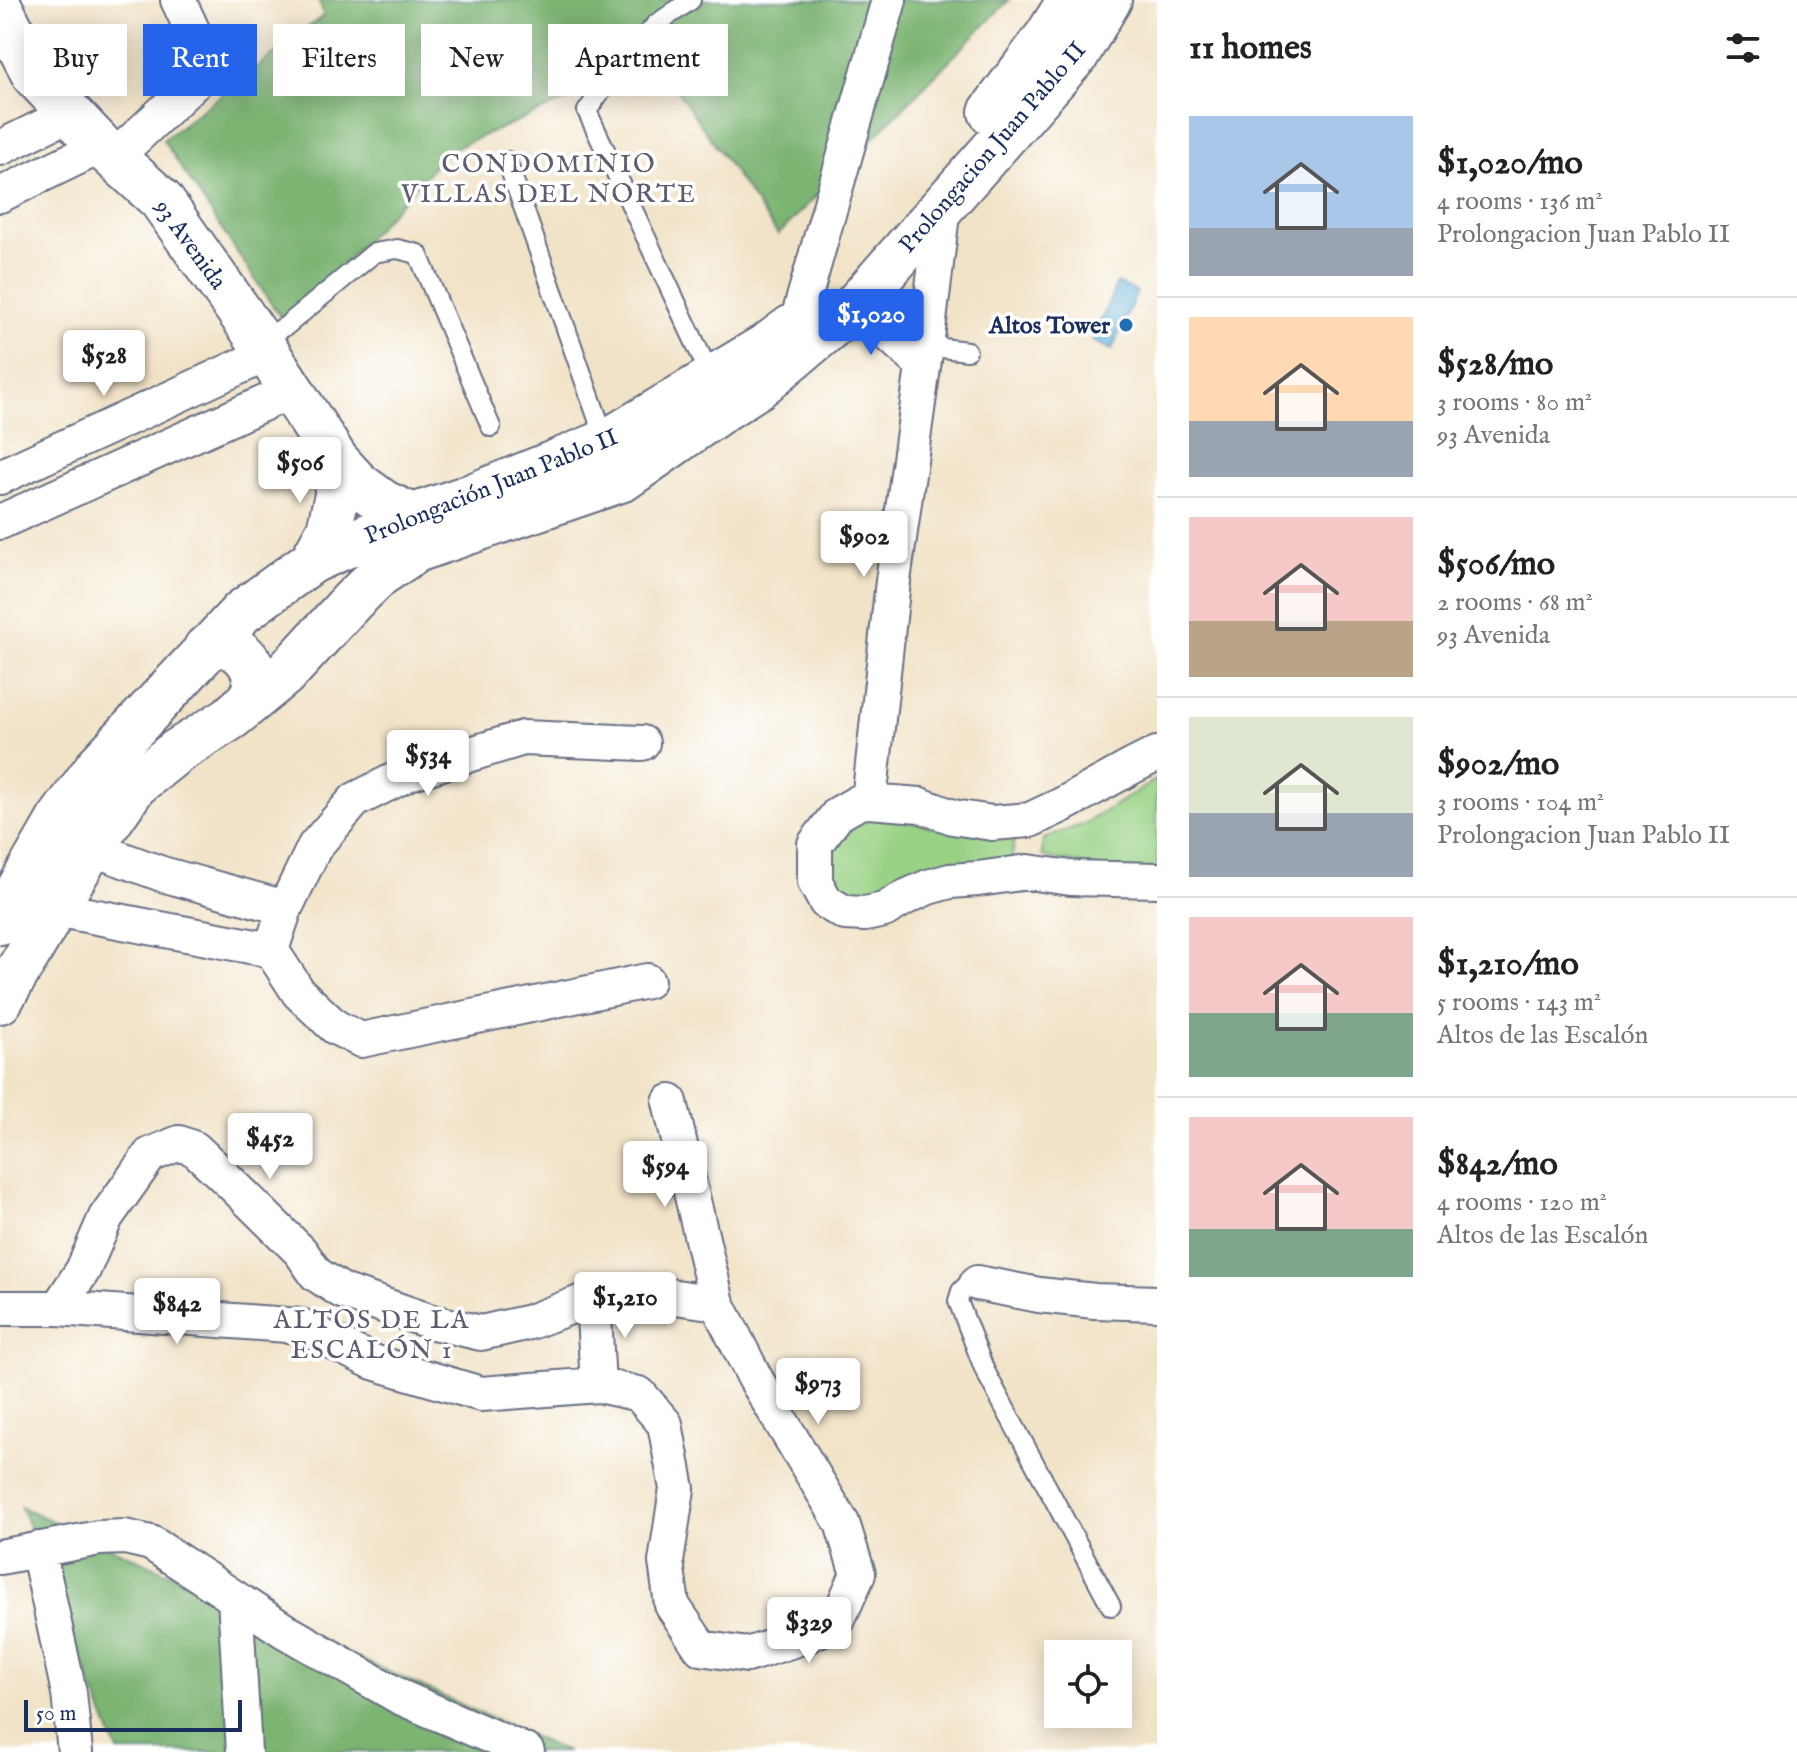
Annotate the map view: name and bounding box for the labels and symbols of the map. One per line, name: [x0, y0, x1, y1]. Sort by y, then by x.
street label: Prolongacion Juan Pablo II: [893, 36, 1094, 260]
district label: CONDOMINIO VILLAS DEL NORTE: [400, 148, 697, 211]
street label: 93 Avenida: [146, 193, 233, 297]
pin: $1,020: [806, 289, 936, 357]
place label: Altos Tower: [988, 311, 1110, 342]
marker: Altos Tower: [1117, 316, 1135, 334]
pin: $528: [57, 330, 151, 398]
street label: Prolongación Juan Pablo II: [360, 422, 623, 552]
pin: $506: [253, 437, 347, 505]
pin: $902: [817, 511, 911, 579]
pin: $534: [381, 730, 475, 798]
pin: $452: [223, 1113, 317, 1181]
pin: $594: [618, 1141, 712, 1209]
pin: $1,210: [560, 1272, 690, 1340]
pin: $842: [130, 1278, 224, 1346]
district label: ALTOS DE LA ESCALÓN 1: [273, 1304, 470, 1367]
pin: $973: [771, 1358, 865, 1426]
pin: $329: [762, 1597, 856, 1665]
scale bar: [24, 1696, 242, 1732]

